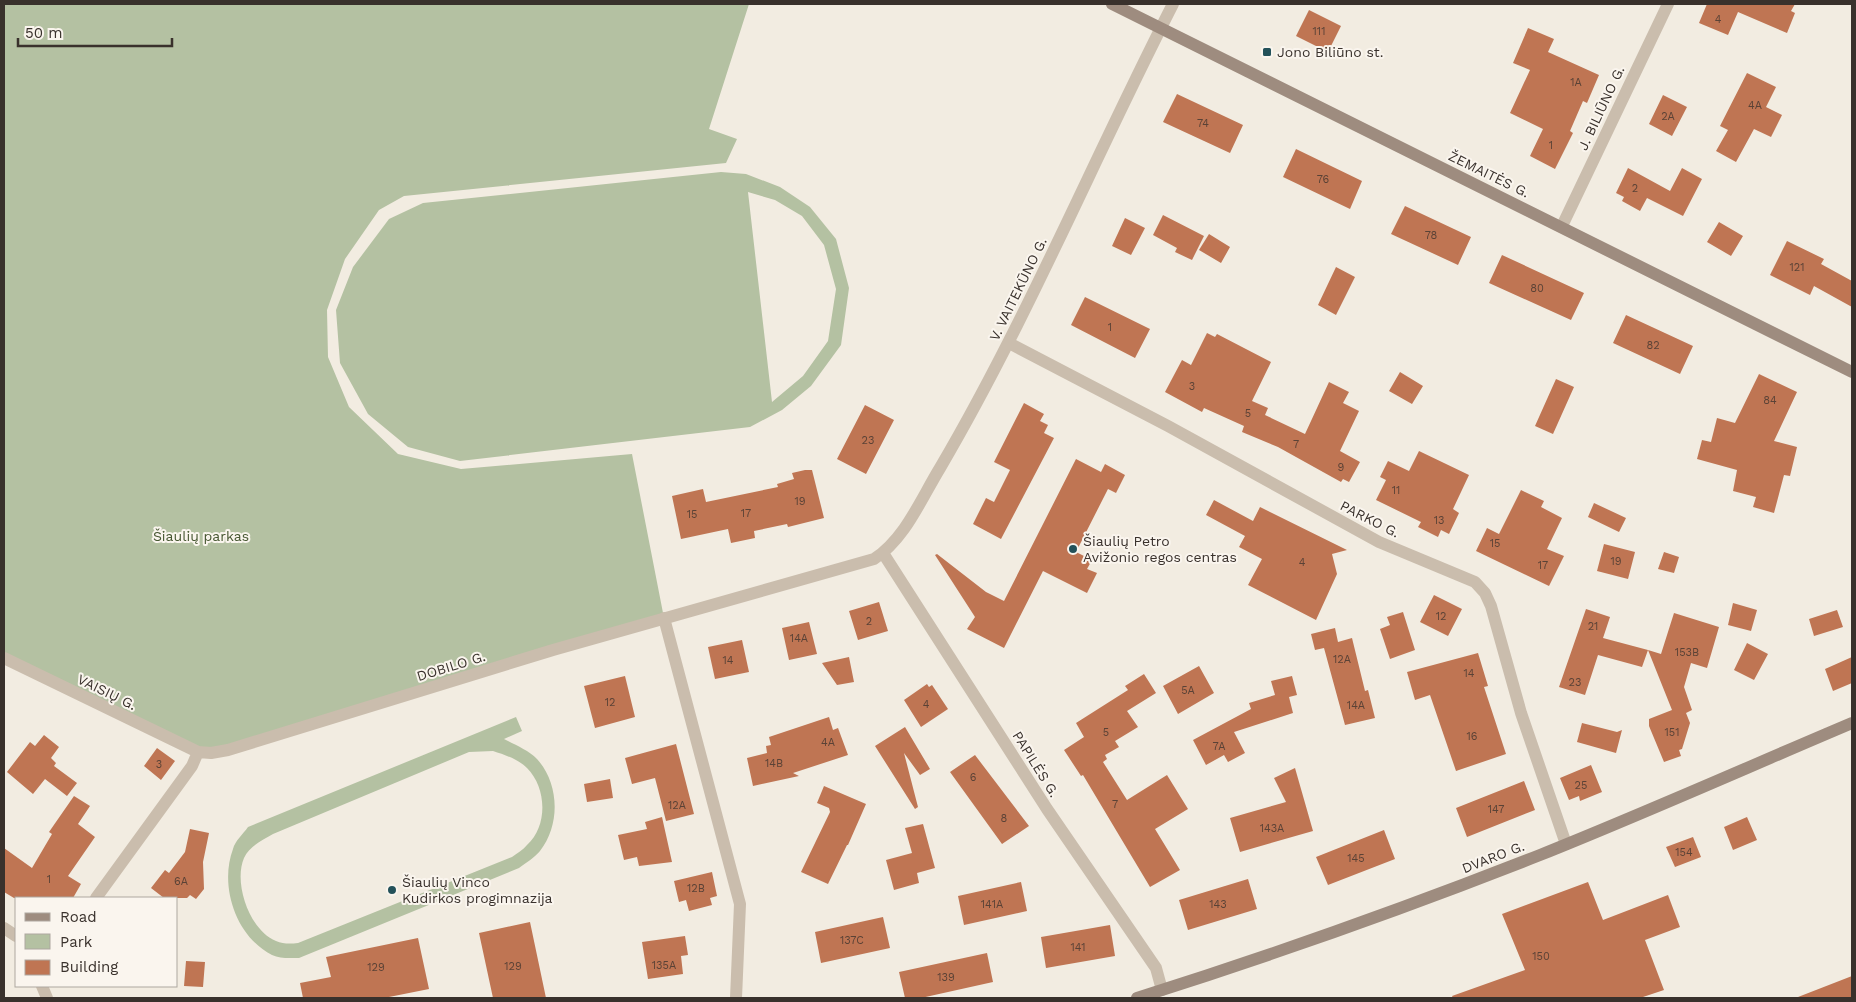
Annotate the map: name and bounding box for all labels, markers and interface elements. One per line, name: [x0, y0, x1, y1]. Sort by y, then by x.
house number: 4: [1715, 13, 1722, 26]
scale bar: [18, 15, 171, 47]
text: 50 m: [25, 24, 62, 42]
house number: 111: [1313, 25, 1325, 38]
place label: Jono Biliūno st.: [1277, 44, 1383, 60]
marker: Jono Biliūno st.: [1261, 46, 1273, 58]
street label: J. BILIŪNO G.: [1574, 63, 1628, 153]
house number: 1A: [1570, 76, 1582, 89]
house number: 4A: [1748, 99, 1762, 112]
house number: 2A: [1661, 110, 1675, 123]
house number: 74: [1197, 117, 1209, 130]
house number: 1: [1549, 139, 1553, 152]
street label: ŽEMAITĖS G.: [1446, 148, 1532, 200]
house number: 76: [1317, 173, 1330, 186]
house number: 2: [1632, 182, 1638, 195]
house number: 78: [1425, 229, 1438, 242]
street label: V. VAITEKŪNO G.: [986, 235, 1050, 343]
house number: 121: [1790, 261, 1805, 274]
house number: 80: [1530, 282, 1544, 295]
house number: 1: [1108, 321, 1112, 334]
house number: 82: [1646, 339, 1660, 352]
house number: 3: [1189, 380, 1195, 393]
house number: 84: [1763, 394, 1777, 407]
house number: 5: [1245, 407, 1251, 420]
house number: 23: [862, 434, 874, 447]
house number: 7: [1293, 438, 1299, 451]
house number: 9: [1338, 461, 1345, 474]
house number: 11: [1392, 484, 1400, 497]
house number: 19: [794, 495, 806, 508]
street label: PARKO G.: [1338, 497, 1402, 541]
house number: 17: [741, 507, 751, 520]
house number: 15: [687, 508, 697, 521]
house number: 13: [1434, 514, 1444, 527]
park label: Šiaulių parkas: [153, 528, 249, 544]
place label: Šiaulių Petro Avižonio regos centras: [1083, 533, 1237, 565]
house number: 15: [1490, 537, 1500, 550]
marker: Šiaulių Petro Avižonio regos centras: [1067, 543, 1079, 555]
house number: 19: [1610, 555, 1622, 568]
house number: 4: [1299, 556, 1306, 569]
house number: 17: [1538, 559, 1548, 572]
house number: 12: [1436, 610, 1446, 623]
house number: 2: [866, 615, 872, 628]
house number: 21: [1588, 620, 1598, 633]
house number: 14A: [790, 632, 808, 645]
house number: 153B: [1675, 646, 1699, 659]
street label: DOBILO G.: [415, 648, 487, 684]
house number: 12A: [1333, 653, 1351, 666]
house number: 14: [722, 654, 734, 667]
house number: 14: [1463, 667, 1475, 680]
street label: VAISIŲ G.: [75, 671, 139, 713]
house number: 23: [1569, 676, 1581, 689]
house number: 5A: [1181, 684, 1195, 697]
house number: 12: [605, 696, 615, 709]
house number: 4: [923, 698, 930, 711]
house number: 14A: [1347, 699, 1365, 712]
house number: 5: [1103, 726, 1109, 739]
house number: 151: [1665, 726, 1679, 739]
street label: PAPILĖS G.: [1009, 728, 1063, 800]
house number: 16: [1467, 730, 1478, 743]
house number: 4A: [821, 736, 835, 749]
house number: 7A: [1213, 740, 1225, 753]
house number: 14B: [765, 757, 783, 770]
house number: 3: [156, 758, 162, 771]
house number: 6: [970, 771, 977, 784]
house number: 25: [1575, 779, 1587, 792]
house number: 7: [1112, 798, 1118, 811]
house number: 12A: [668, 799, 686, 812]
house number: 147: [1488, 803, 1504, 816]
house number: 8: [1001, 812, 1008, 825]
house number: 143A: [1260, 822, 1284, 835]
street label: DVARO G.: [1459, 838, 1527, 876]
house number: 154: [1675, 846, 1693, 859]
house number: 145: [1347, 852, 1365, 865]
house number: 1: [47, 873, 51, 886]
place label: Šiaulių Vinco Kudirkos progimnazija: [402, 874, 553, 906]
house number: 6A: [174, 875, 188, 888]
house number: 12B: [687, 882, 705, 895]
marker: Šiaulių Vinco Kudirkos progimnazija: [386, 884, 398, 896]
legend: [15, 897, 178, 987]
house number: 141A: [981, 898, 1003, 911]
house number: 143: [1209, 898, 1227, 911]
text: Road: [60, 908, 97, 926]
text: Park: [60, 933, 93, 951]
house number: 137C: [840, 934, 864, 947]
house number: 141: [1070, 941, 1086, 954]
house number: 150: [1532, 950, 1550, 963]
text: Building: [60, 958, 118, 976]
house number: 135A: [652, 959, 676, 972]
house number: 129: [504, 960, 522, 973]
house number: 129: [367, 961, 385, 974]
house number: 139: [937, 971, 955, 984]

